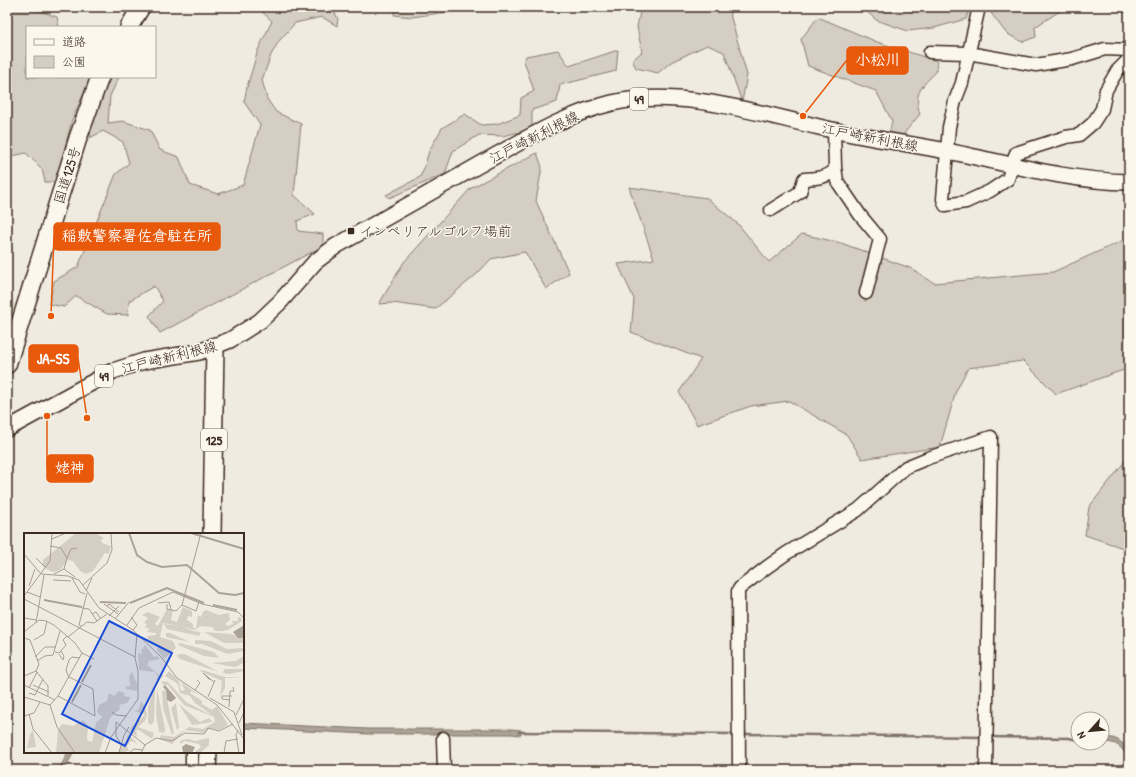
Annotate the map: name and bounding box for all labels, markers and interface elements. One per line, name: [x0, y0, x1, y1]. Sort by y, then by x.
legend: [26, 26, 156, 78]
text: 道路: [62, 33, 86, 50]
callout: 小松川: [847, 47, 908, 74]
text: 小松川: [855, 49, 901, 70]
text: 公園: [62, 53, 86, 70]
road number: 49: [630, 88, 648, 110]
street label: 江戸崎新利根線: [486, 106, 582, 167]
street label: 江戸崎新利根線: [820, 118, 920, 155]
street label: 国道125号: [49, 144, 84, 206]
place label: インペリアルゴルフ場前: [359, 221, 512, 240]
callout: 稲敷警察署佐倉駐在所: [54, 223, 220, 250]
text: 稲敷警察署佐倉駐在所: [62, 225, 212, 246]
marker: インペリアルゴルフ場前: [346, 226, 356, 236]
street label: 江戸崎新利根線: [119, 335, 219, 378]
callout: JA-SS: [29, 345, 78, 372]
text: JA-SS: [37, 348, 69, 369]
road number: 49: [95, 365, 113, 387]
road number: 125: [201, 429, 227, 451]
callout: 姥神: [47, 455, 93, 482]
text: 姥神: [55, 457, 85, 478]
inset map: [24, 533, 244, 753]
north arrow: [1070, 711, 1110, 751]
text: N: [1073, 730, 1089, 741]

